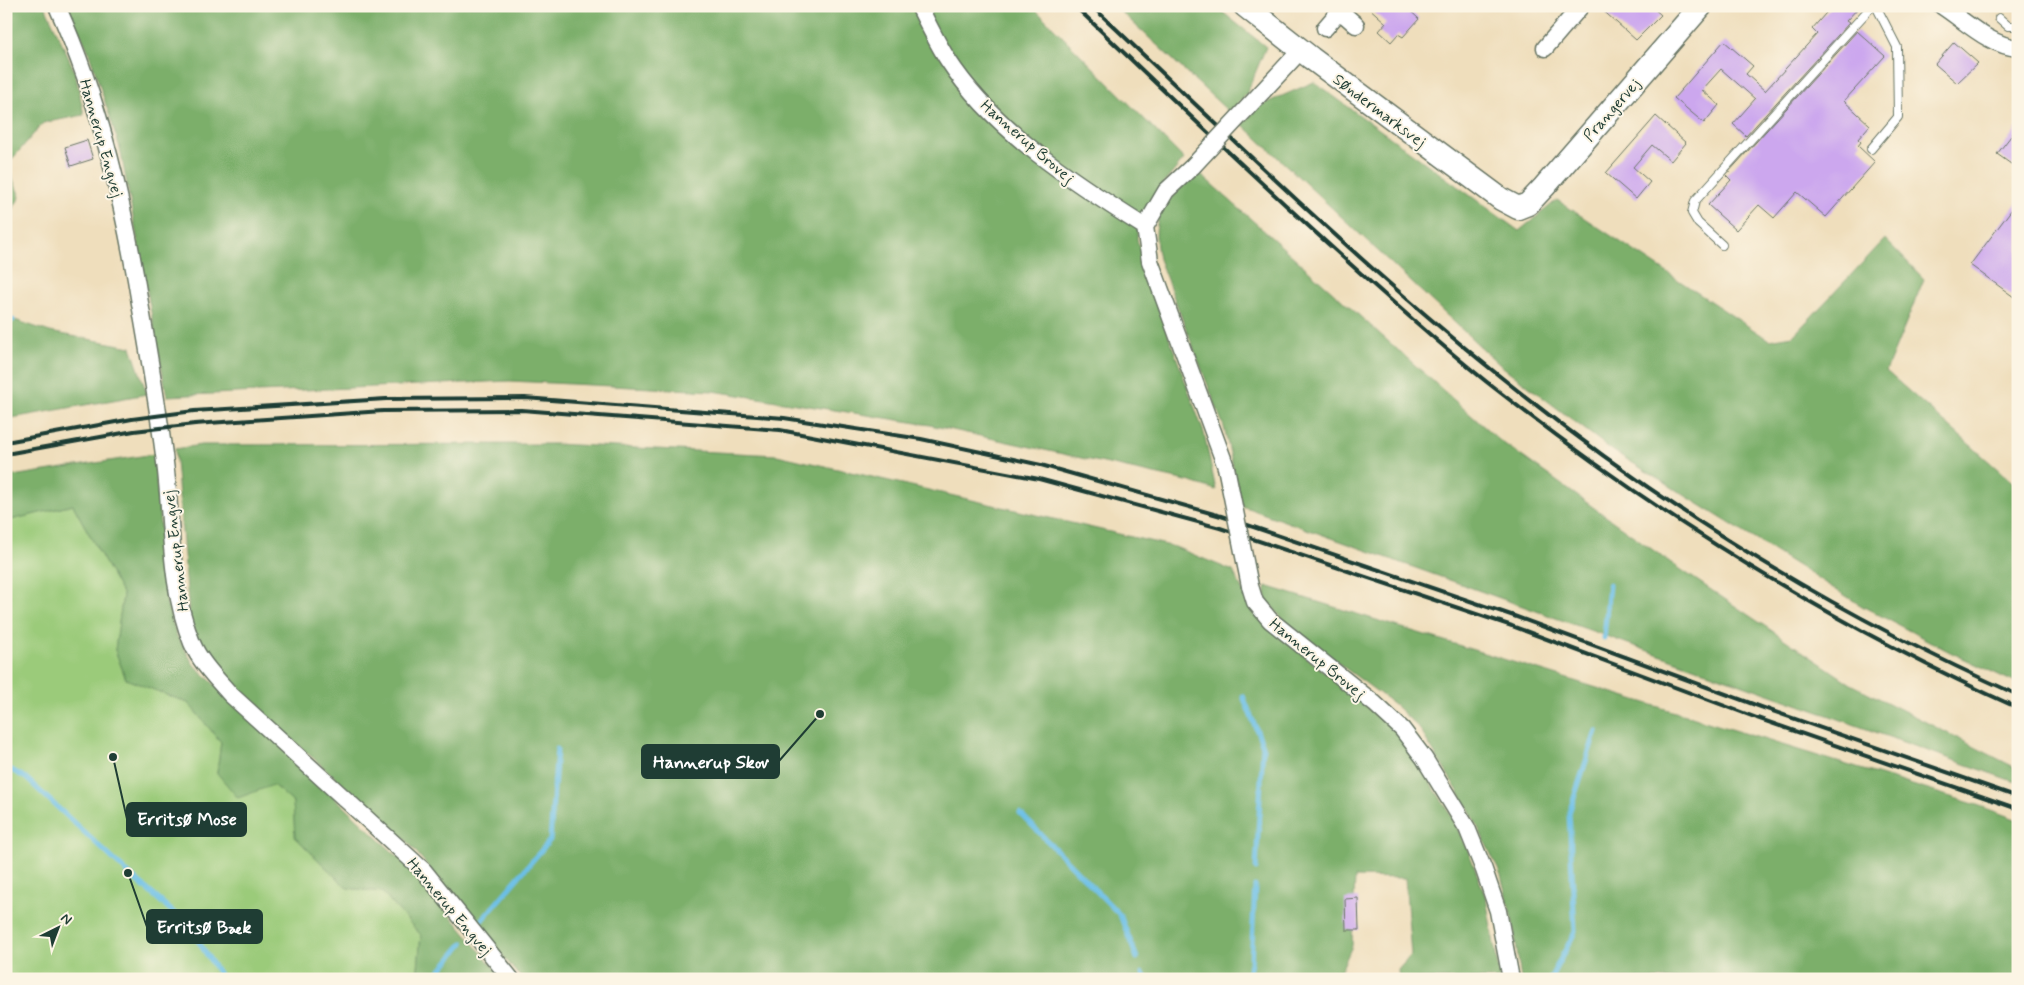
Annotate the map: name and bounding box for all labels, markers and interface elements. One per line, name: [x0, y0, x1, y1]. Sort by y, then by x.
street label: Søndermarksvej: [1328, 69, 1430, 153]
street label: Prangervej: [1579, 74, 1645, 146]
street label: Hannerup Engvej: [74, 77, 127, 200]
street label: Hannerup Brovej: [976, 95, 1078, 189]
street label: Hannerup Engvej: [159, 489, 194, 613]
street label: Hannerup Brovej: [1265, 614, 1370, 704]
callout: Hannerup Skov: [642, 745, 779, 778]
text: Hannerup Skov: [653, 751, 770, 775]
callout: Erritsø Mose: [127, 803, 246, 836]
text: Erritsø Mose: [137, 808, 237, 832]
street label: Hannerup Engvej: [402, 854, 496, 960]
north arrow: [32, 902, 82, 952]
text: N: [57, 909, 76, 929]
callout: Erritsø Bæk: [147, 910, 262, 943]
text: Erritsø Bæk: [156, 916, 252, 940]

